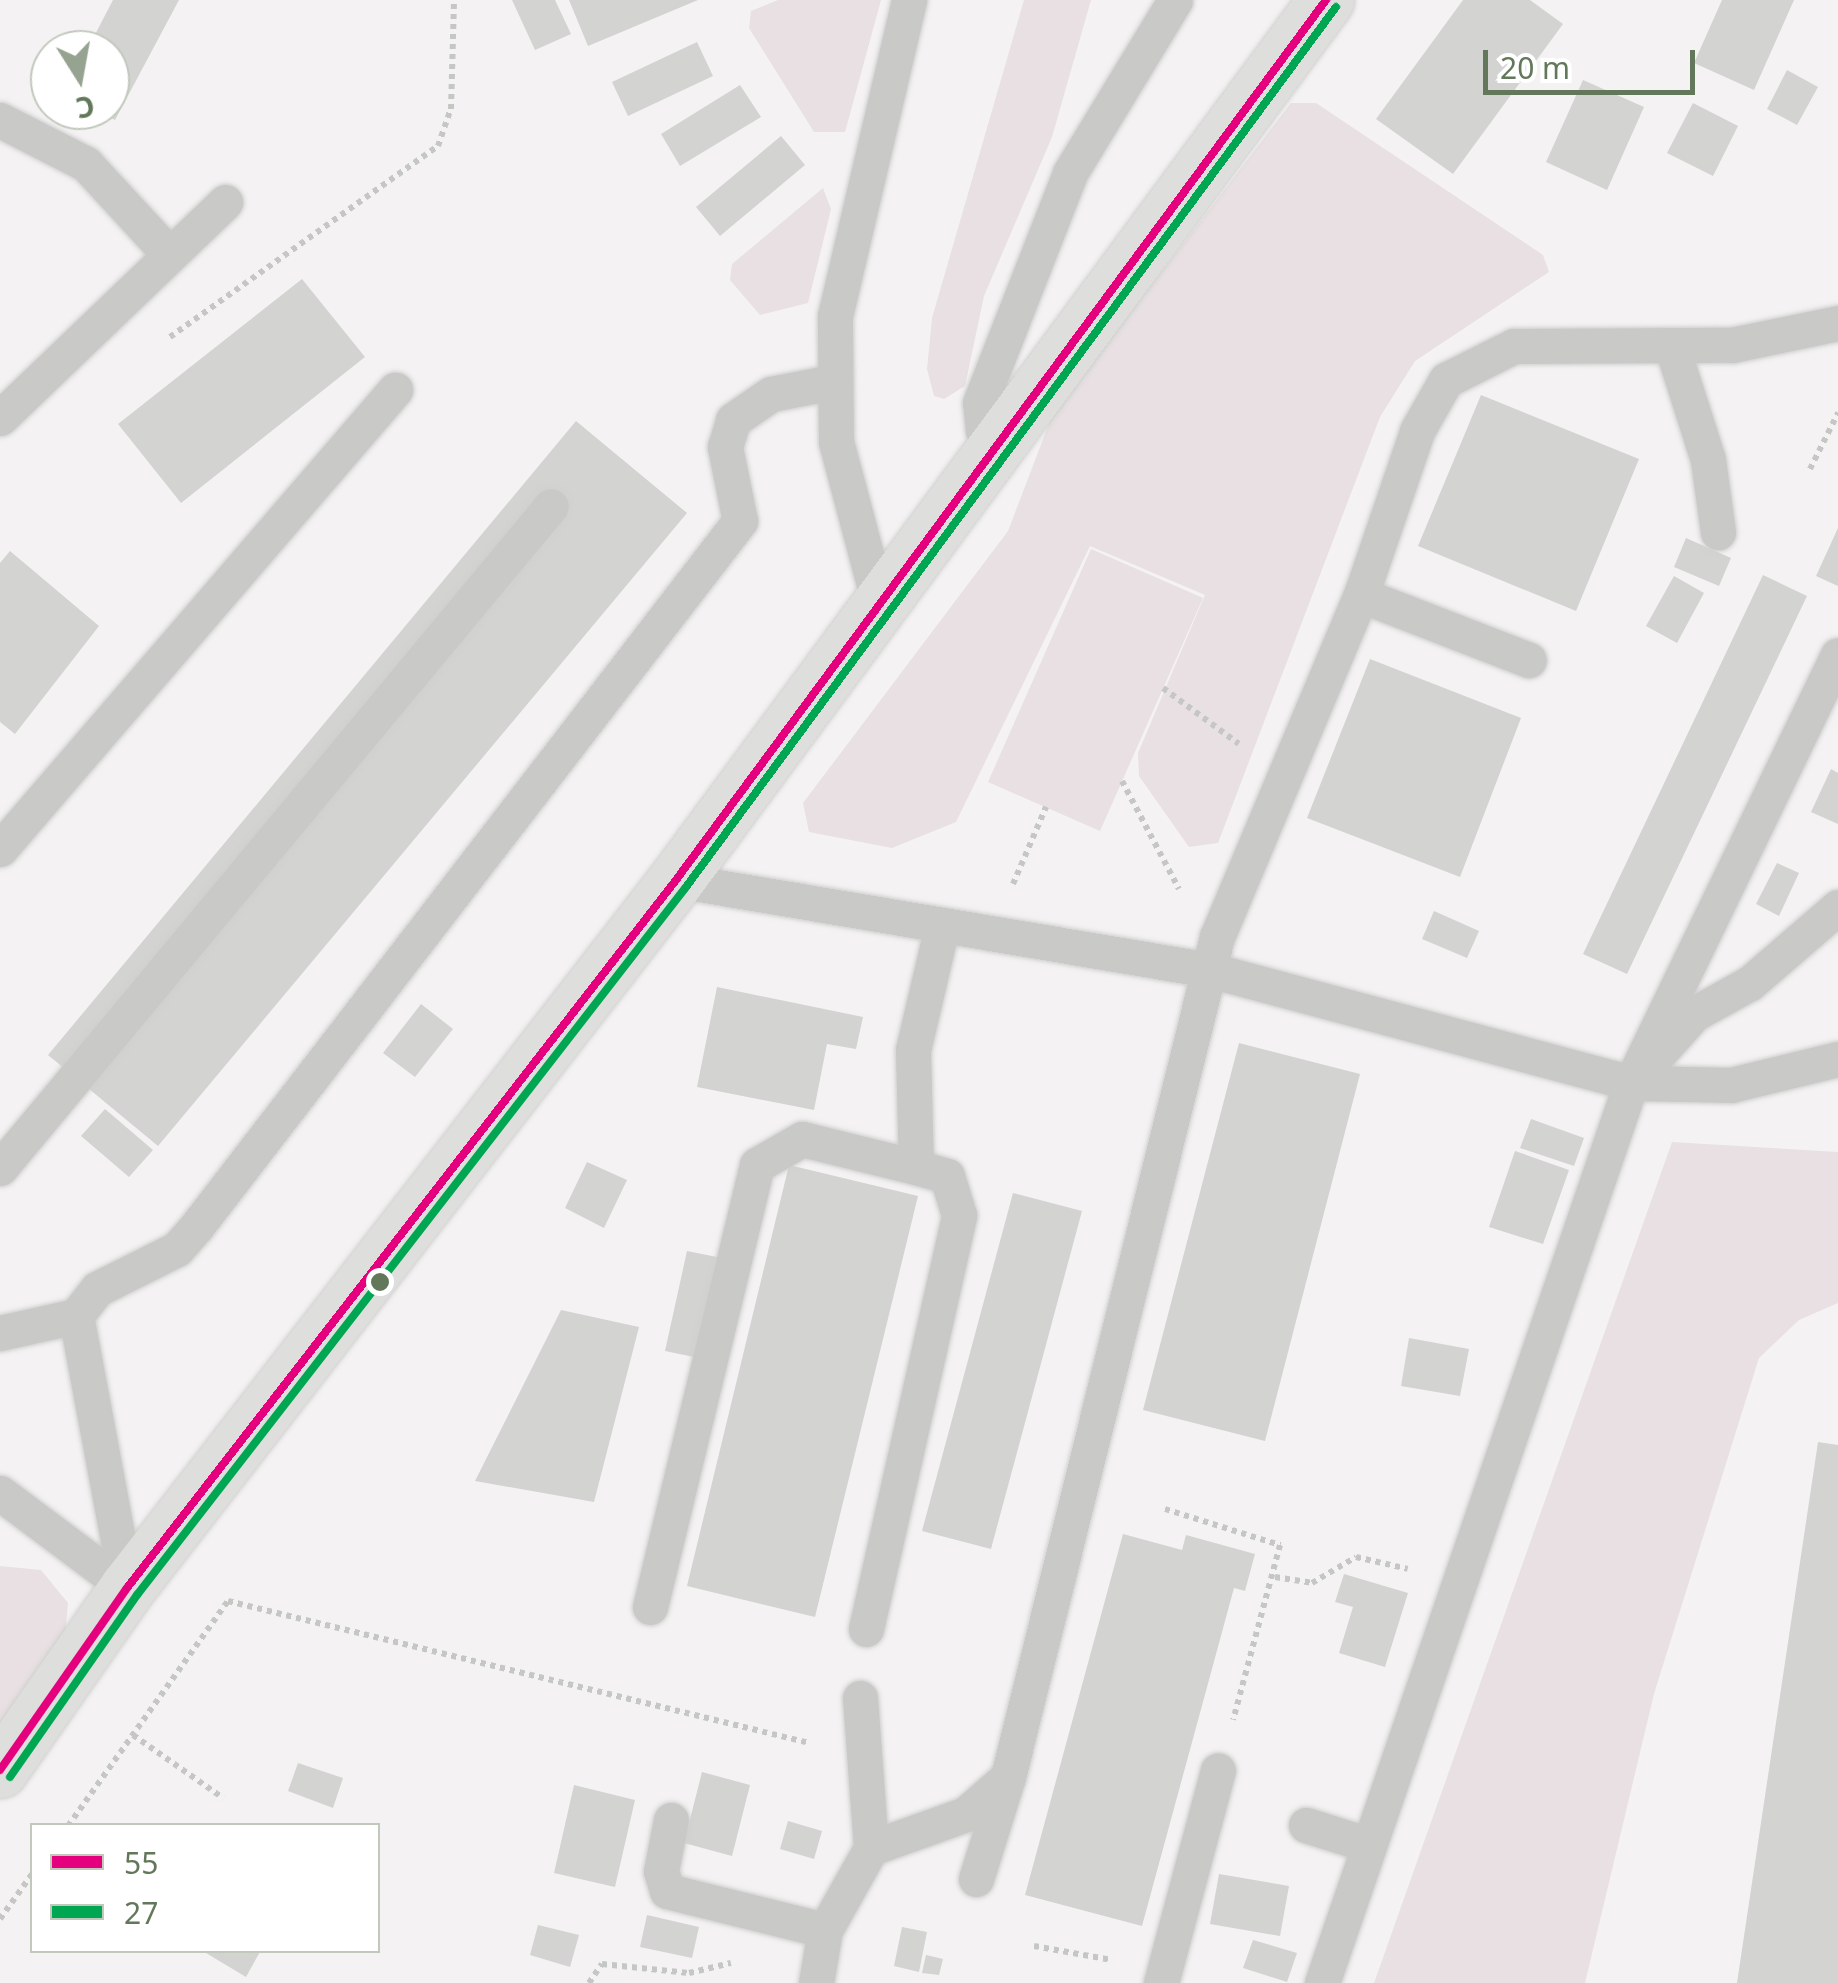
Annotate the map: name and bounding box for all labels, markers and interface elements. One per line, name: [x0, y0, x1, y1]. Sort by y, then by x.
north arrow: [30, 30, 130, 130]
scale bar: [1488, 30, 1700, 92]
text: 20 m: [1500, 47, 1570, 88]
text: С: [73, 87, 98, 128]
unlabelled marker: [370, 1272, 390, 1292]
legend: [30, 1823, 380, 1953]
text: 55: [124, 1842, 158, 1883]
text: 27: [124, 1892, 158, 1933]

